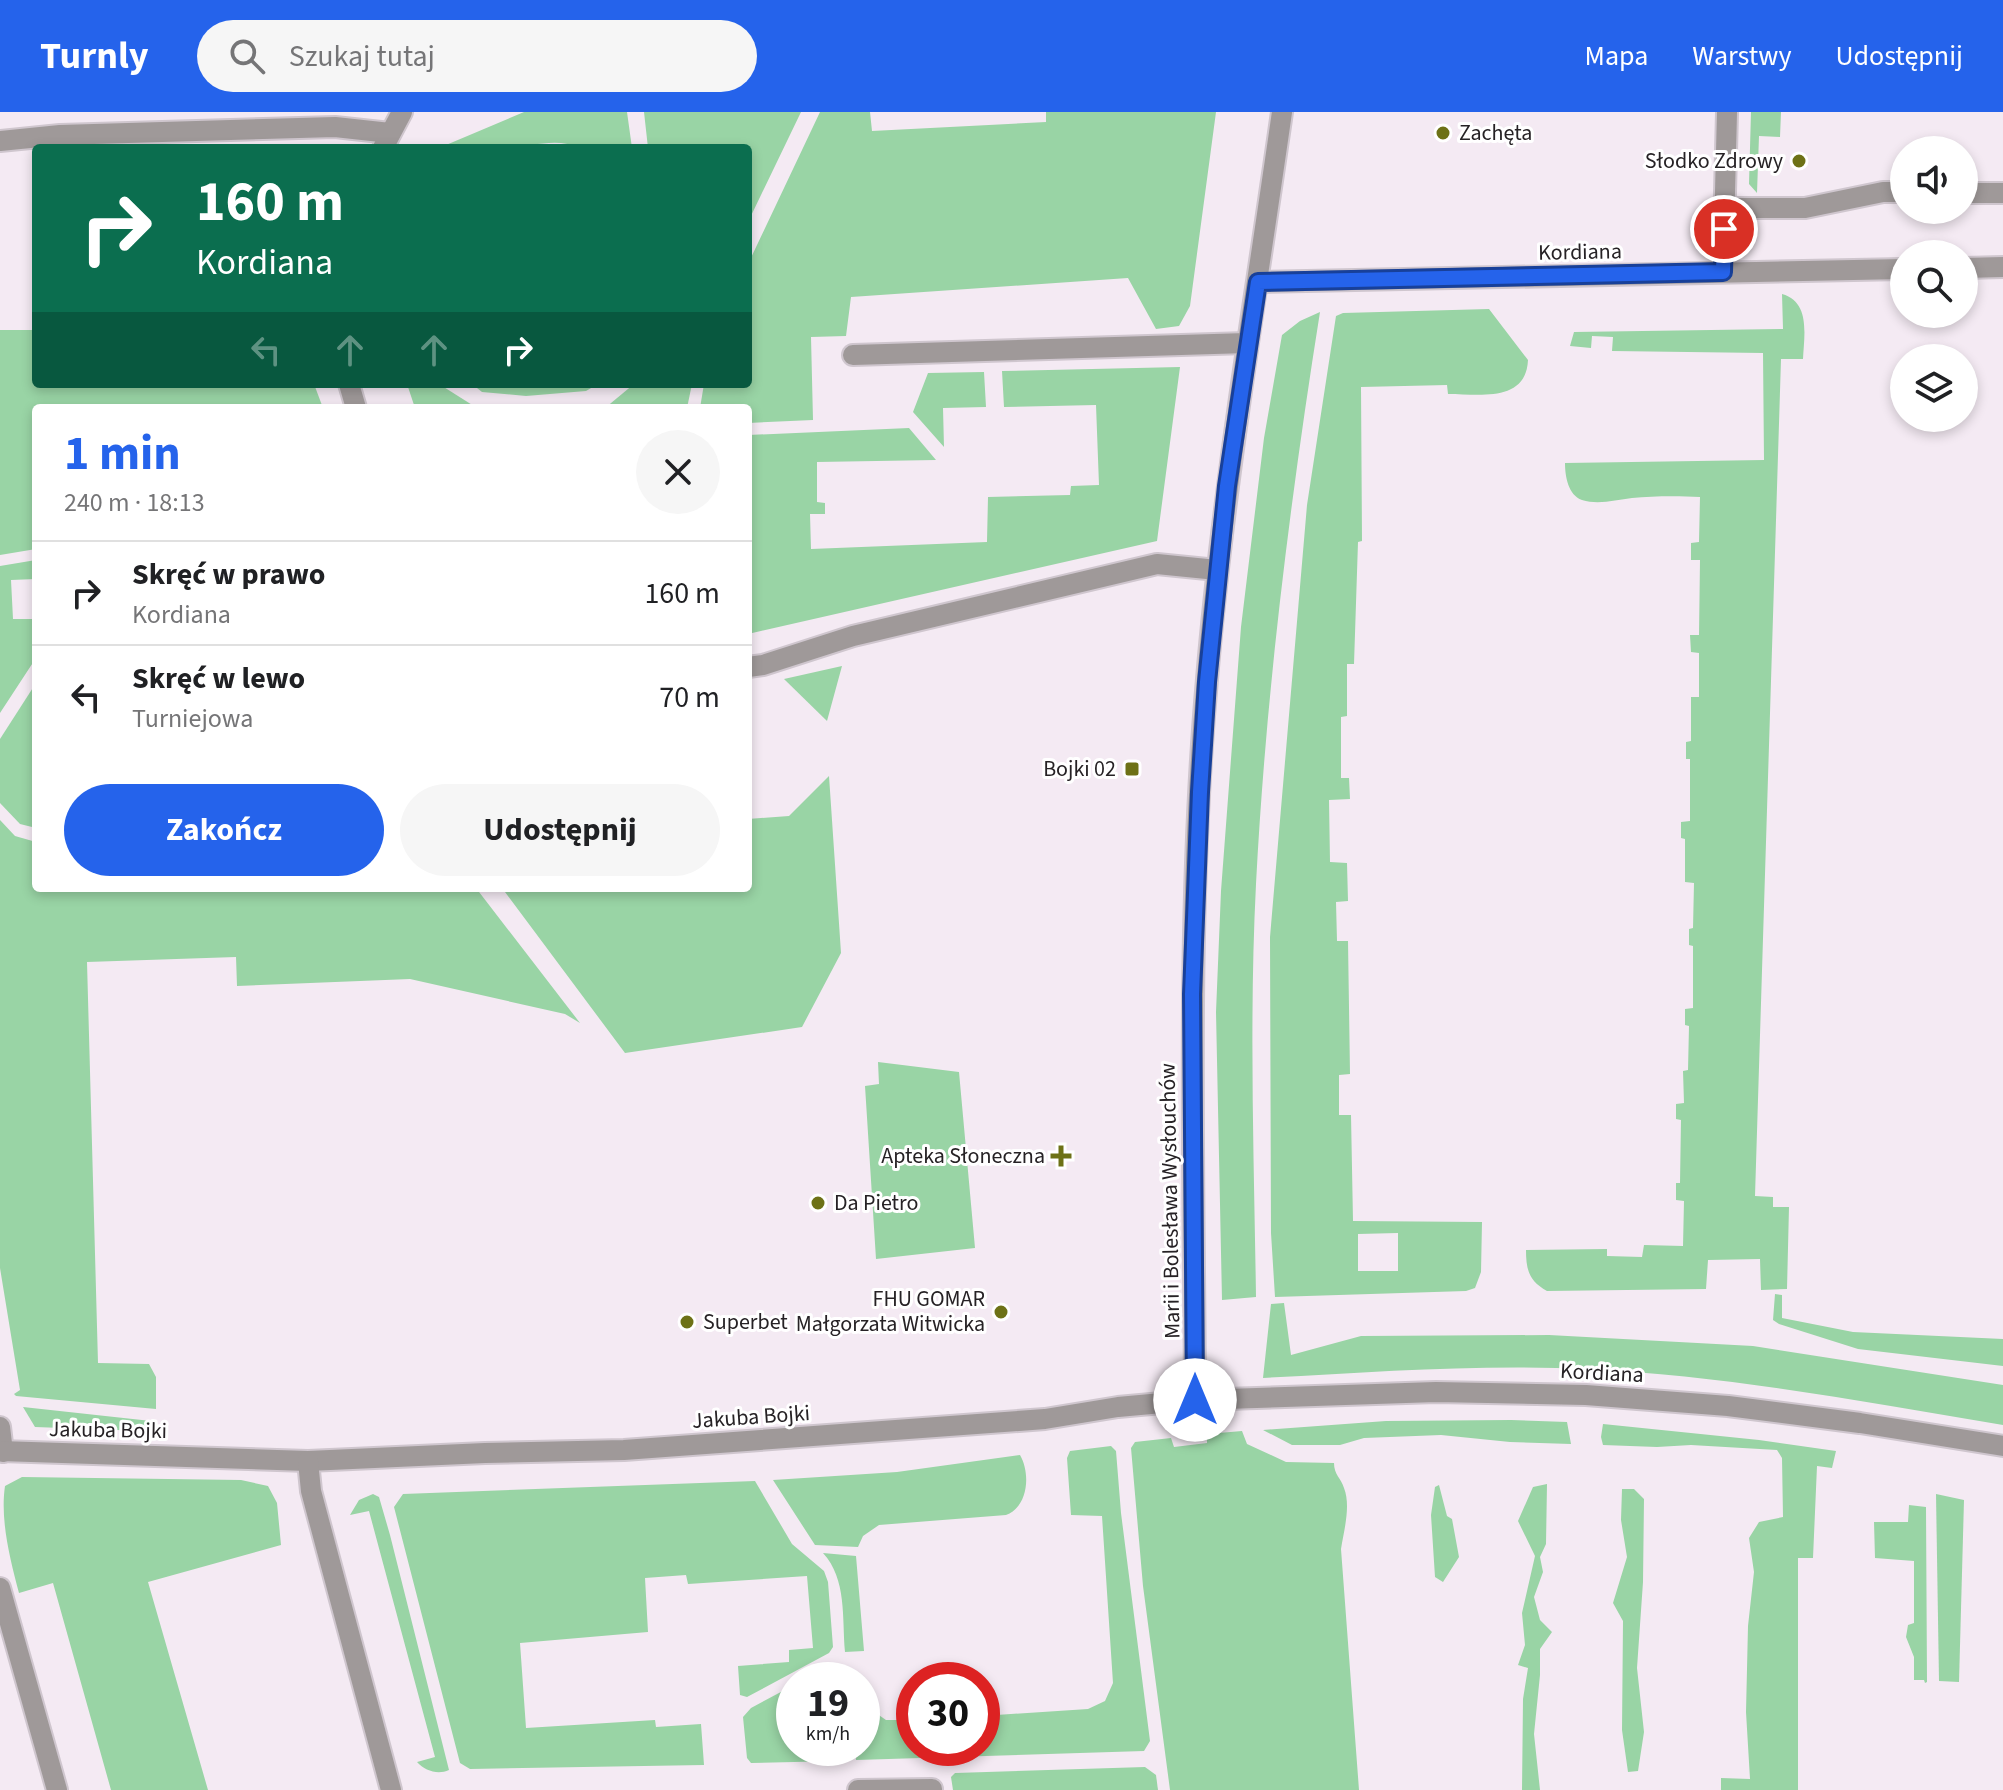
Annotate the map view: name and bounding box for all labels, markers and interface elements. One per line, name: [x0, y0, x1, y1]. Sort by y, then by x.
search box: [197, 20, 757, 92]
text: Turnly: [40, 29, 149, 83]
icon: search: [225, 34, 269, 78]
text: Szukaj tutaj: [289, 35, 435, 78]
text: Mapa: [1585, 36, 1648, 76]
text: Warstwy: [1692, 36, 1791, 76]
text: Udostępnij: [1835, 36, 1963, 76]
place label: Zachęta: [1459, 117, 1532, 149]
marker: Zachęta: [1434, 124, 1452, 142]
map controls: [1890, 136, 1978, 432]
button: sound: [1890, 136, 1978, 224]
place label: Słodko Zdrowy: [1645, 145, 1784, 177]
marker: Słodko Zdrowy: [1790, 152, 1808, 170]
text: 160 m: [196, 163, 344, 242]
icon: right: [64, 176, 168, 280]
pin: [1690, 195, 1758, 263]
icon: arrive: [1702, 207, 1746, 251]
street label: Kordiana: [1538, 235, 1622, 269]
text: Kordiana: [196, 237, 333, 288]
button: search: [1890, 240, 1978, 328]
icon: left: [244, 328, 288, 372]
icon: ahead: [328, 328, 372, 372]
icon: ahead: [412, 328, 456, 372]
icon: right: [496, 328, 540, 372]
button: layers: [1890, 344, 1978, 432]
text: 1 min: [64, 420, 181, 488]
button: close: [636, 430, 720, 514]
text: 240 m · 18:13: [64, 484, 205, 521]
text: Skręć w prawo: [132, 553, 325, 596]
icon: right: [64, 571, 108, 615]
text: 160 m: [644, 572, 720, 615]
text: Kordiana: [132, 596, 231, 633]
text: Skręć w lewo: [132, 657, 305, 700]
icon: left: [64, 675, 108, 719]
text: 70 m: [659, 676, 720, 719]
text: Turniejowa: [132, 700, 253, 737]
place label: Bojki 02: [1043, 753, 1116, 785]
marker: Bojki 02: [1123, 760, 1141, 778]
button: Zakończ: [64, 784, 384, 876]
button: Udostępnij: [400, 784, 720, 876]
street label: Marii i Bolesława Wysłouchów: [1152, 1063, 1188, 1339]
place label: Apteka Słoneczna: [881, 1140, 1045, 1172]
marker: Apteka Słoneczna: [1052, 1147, 1070, 1165]
place label: Da Pietro: [834, 1187, 918, 1219]
marker: Da Pietro: [809, 1194, 827, 1212]
place label: FHU GOMAR Małgorzata Witwicka: [796, 1283, 985, 1340]
marker: FHU GOMAR Małgorzata Witwicka: [992, 1303, 1010, 1321]
place label: Superbet: [703, 1306, 788, 1338]
marker: Superbet: [678, 1313, 696, 1331]
street label: Kordiana: [1559, 1355, 1645, 1391]
position arrow: [1153, 1358, 1237, 1442]
street label: Jakuba Bojki: [691, 1397, 811, 1437]
street label: Jakuba Bojki: [49, 1413, 167, 1447]
speed limit sign: 30: [896, 1662, 1000, 1766]
text: 19: [807, 1675, 849, 1732]
text: km/h: [806, 1720, 850, 1748]

